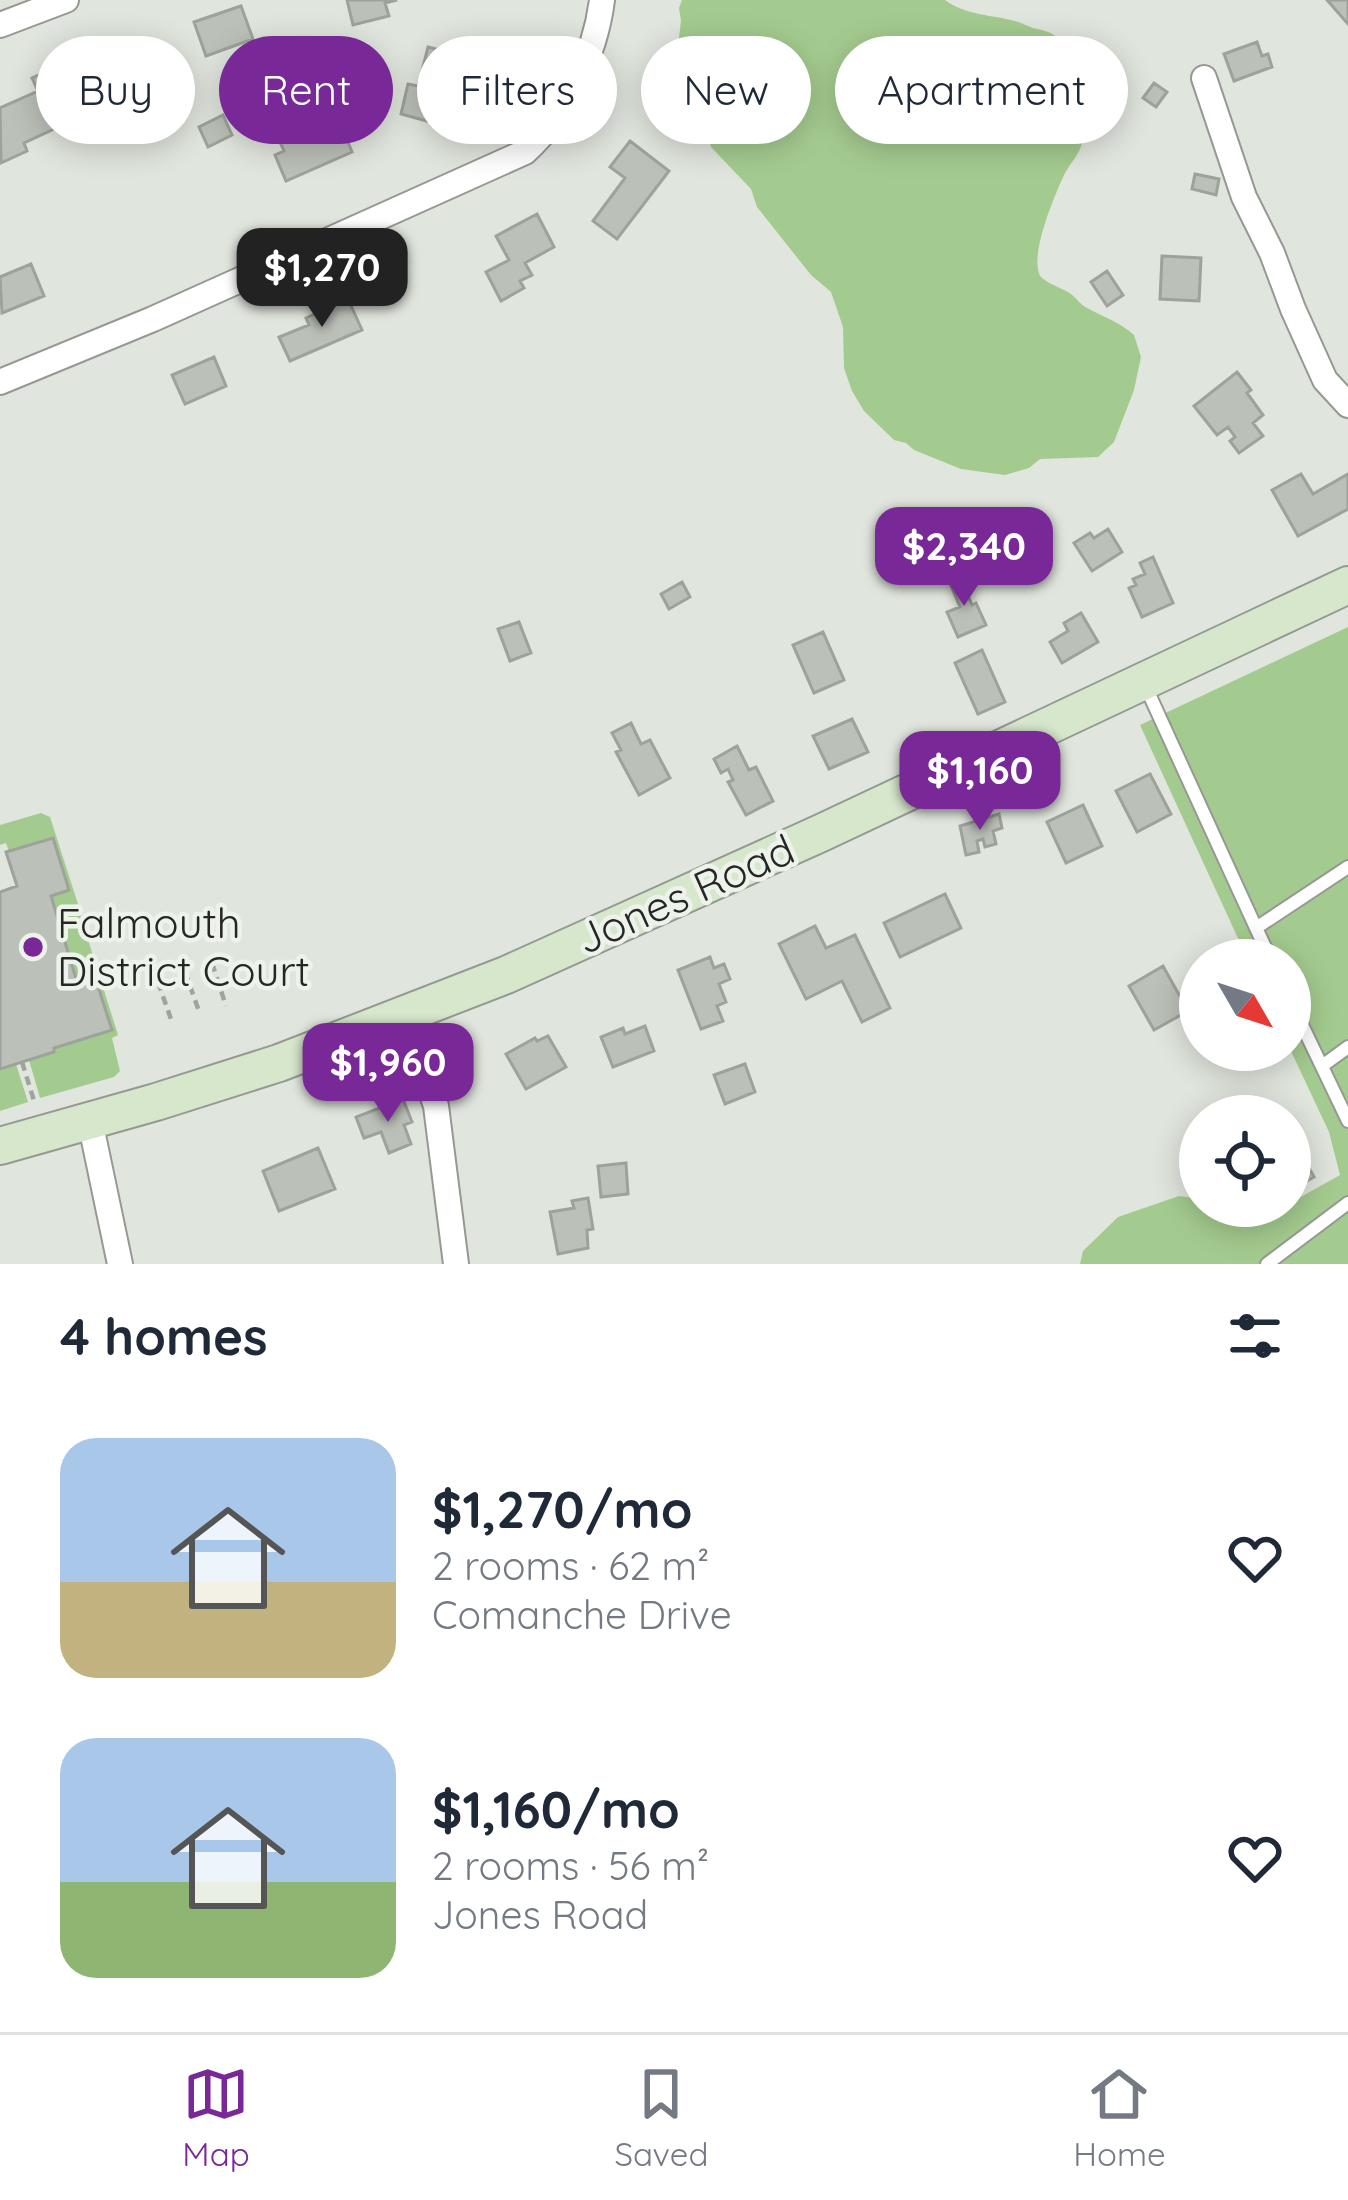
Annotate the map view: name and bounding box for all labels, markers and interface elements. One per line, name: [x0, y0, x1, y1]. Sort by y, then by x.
chip: Buy: [36, 36, 195, 144]
chip: Rent: [219, 36, 393, 144]
chip: Filters: [417, 36, 617, 144]
chip: New: [641, 36, 811, 144]
chip: Apartment: [835, 36, 1128, 144]
pin: $1,270: [224, 228, 420, 330]
text: $1,270: [264, 242, 380, 291]
pin: $2,340: [866, 507, 1062, 609]
text: $2,340: [902, 521, 1026, 570]
pin: $1,160: [882, 731, 1078, 833]
text: $1,160: [926, 745, 1034, 794]
street label: Jones Road: [568, 822, 802, 965]
place label: Falmouth District Court: [57, 896, 310, 997]
marker: Falmouth District Court: [20, 934, 46, 960]
north arrow: [1179, 939, 1311, 1071]
map controls: [1179, 939, 1311, 1227]
pin: $1,960: [290, 1023, 486, 1125]
text: $1,960: [330, 1037, 446, 1086]
button: locate: [1179, 1095, 1311, 1227]
icon: filters: [1222, 1303, 1288, 1369]
text: 4 homes: [60, 1304, 268, 1368]
text: $1,270/mo: [432, 1477, 692, 1541]
icon: home: [156, 1486, 300, 1630]
icon: heart: [1222, 1525, 1288, 1591]
text: 2 rooms · 62 m²: [432, 1541, 709, 1590]
text: Comanche Drive: [432, 1590, 732, 1639]
text: $1,160/mo: [432, 1777, 680, 1841]
icon: home: [156, 1786, 300, 1930]
icon: heart: [1222, 1825, 1288, 1891]
text: 2 rooms · 56 m²: [432, 1841, 709, 1890]
text: Jones Road: [432, 1890, 648, 1939]
tab: Map: [182, 2061, 250, 2174]
tab: Saved: [614, 2061, 708, 2174]
tab: Home: [1073, 2061, 1166, 2174]

